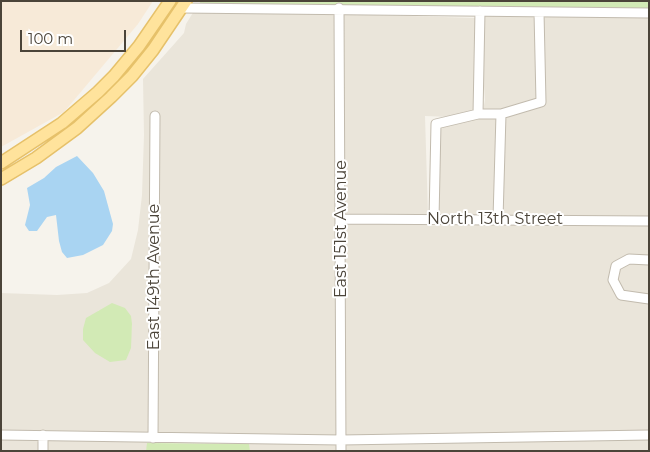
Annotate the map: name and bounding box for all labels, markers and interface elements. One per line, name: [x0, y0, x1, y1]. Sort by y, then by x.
scale bar: [22, 20, 129, 52]
text: 100 m: [28, 29, 73, 48]
street label: East 151st Avenue: [331, 160, 351, 298]
street label: East 149th Avenue: [144, 204, 164, 350]
street label: North 13th Street: [427, 209, 563, 229]

